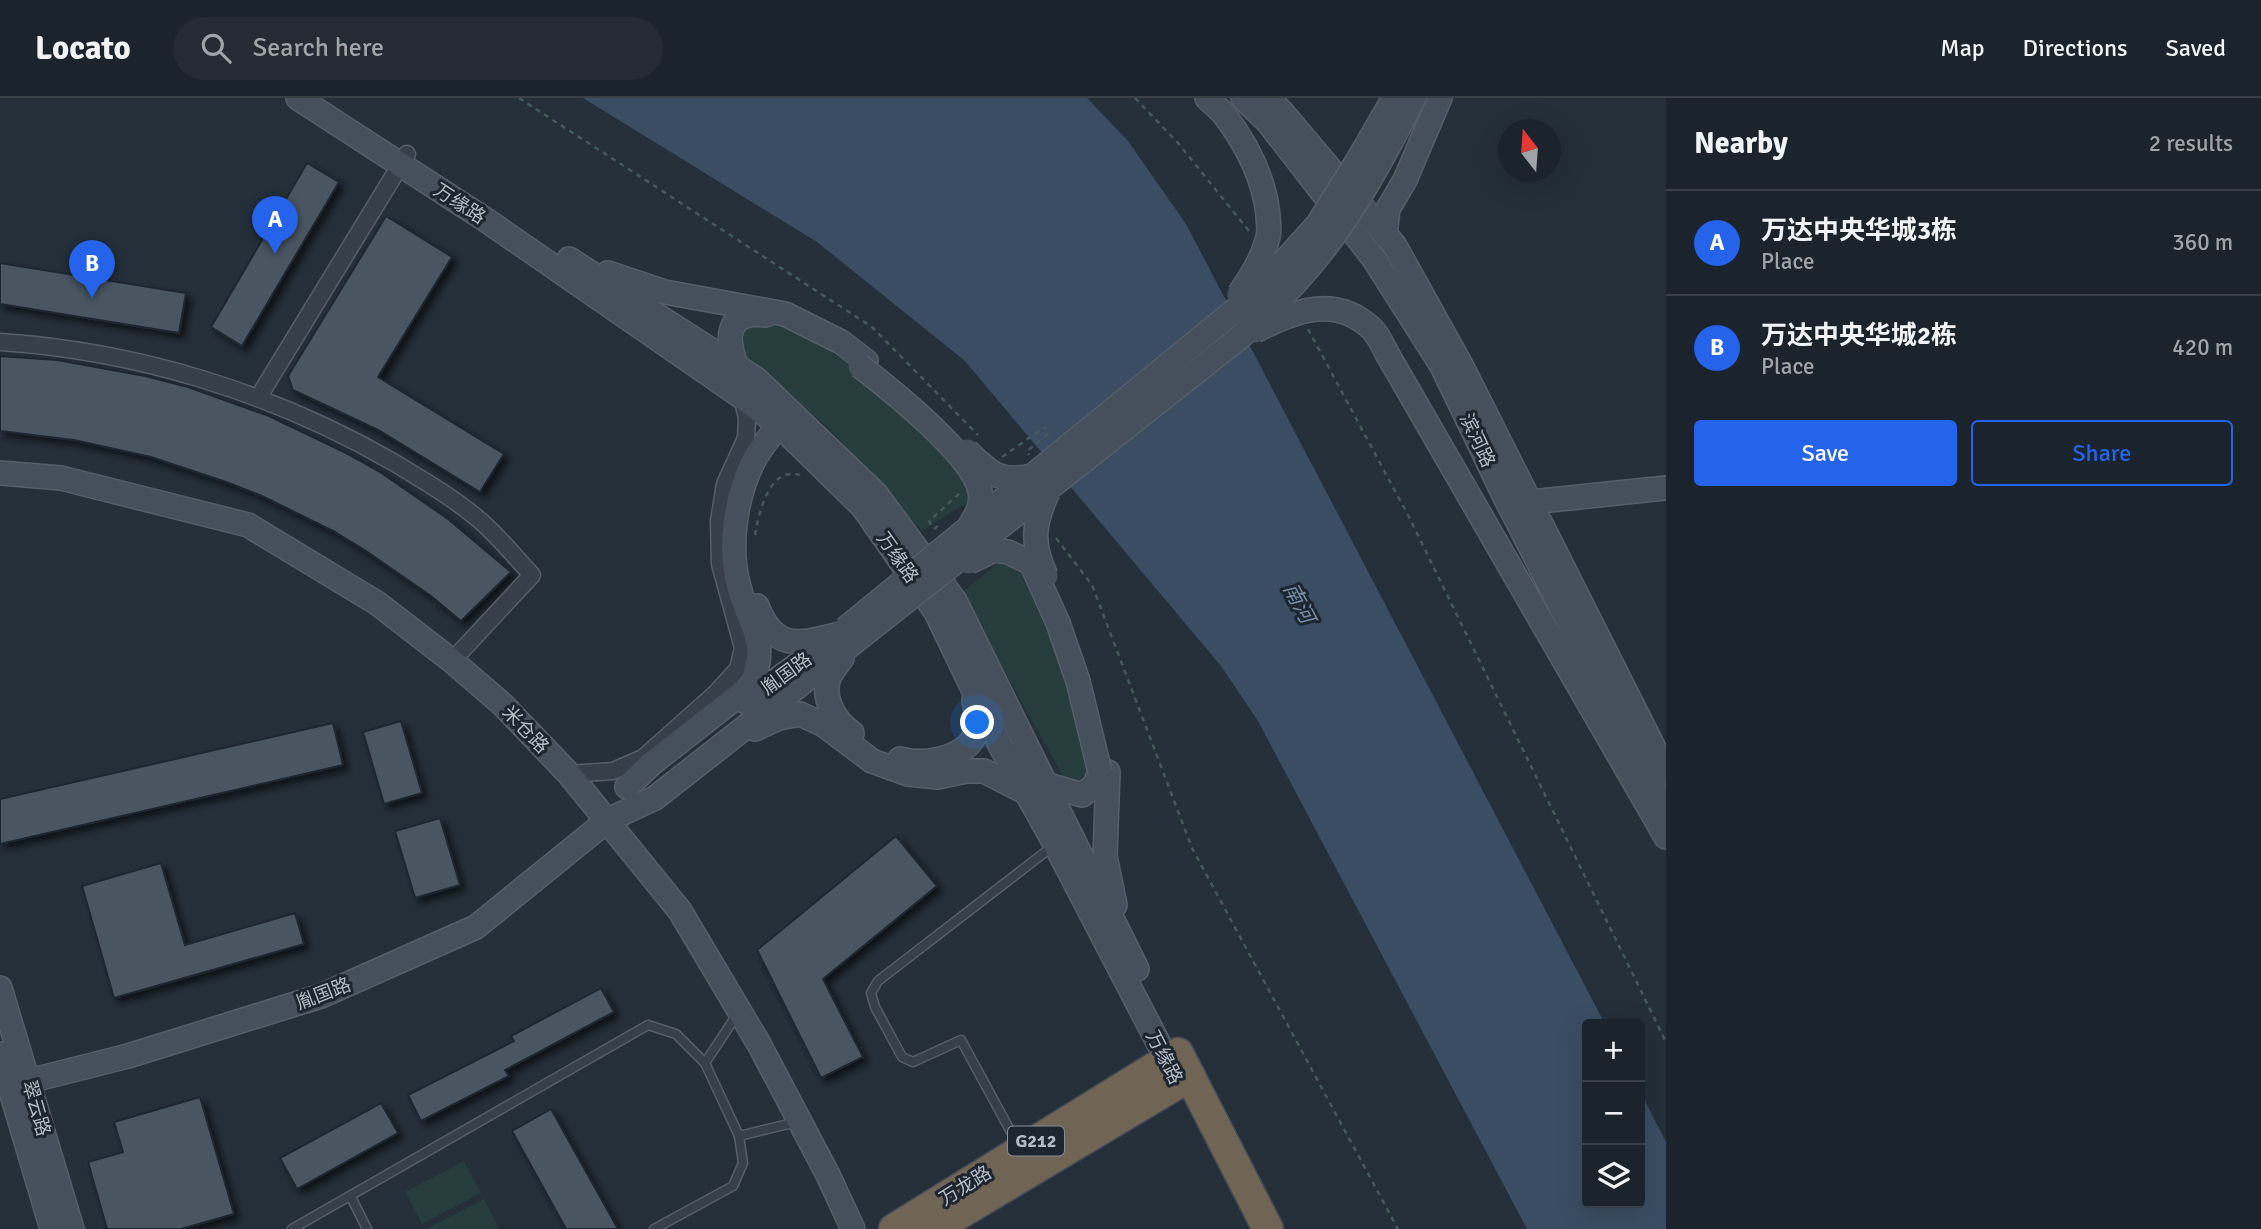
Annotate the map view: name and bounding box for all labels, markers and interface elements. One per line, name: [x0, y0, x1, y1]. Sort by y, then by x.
search box: [173, 17, 663, 80]
text: Locato: [35, 28, 131, 69]
icon: search: [197, 29, 235, 67]
text: Search here: [253, 32, 384, 64]
text: Map: [1940, 33, 1985, 63]
text: Directions: [2023, 33, 2128, 63]
text: Saved: [2166, 33, 2226, 63]
north arrow: [1498, 119, 1561, 182]
text: Nearby: [1694, 125, 1788, 162]
text: 2 results: [2149, 129, 2233, 158]
street label: 万缘路: [429, 178, 490, 229]
pin: A: [252, 196, 298, 254]
text: 万达中央华城3栋: [1761, 215, 1957, 247]
text: A: [1710, 228, 1724, 257]
text: 360 m: [2172, 228, 2233, 257]
pin: B: [69, 240, 115, 298]
text: Place: [1761, 247, 1815, 276]
text: 万达中央华城2栋: [1761, 320, 1957, 352]
text: B: [1710, 333, 1724, 362]
text: 420 m: [2172, 333, 2233, 362]
text: Place: [1761, 352, 1815, 381]
street label: 滨河路: [1454, 410, 1500, 471]
button: Save: [1694, 420, 1957, 486]
button: Share: [1971, 420, 2233, 486]
street label: 万缘路: [871, 527, 923, 588]
water label: 南河: [1278, 578, 1322, 631]
street label: 胤国路: [756, 647, 817, 700]
street label: 米仓路: [497, 701, 554, 759]
your location: [960, 705, 994, 739]
street label: 胤国路: [292, 973, 354, 1015]
map controls: [1582, 1019, 1645, 1208]
button: +: [1582, 1019, 1645, 1082]
street label: 万缘路: [1140, 1027, 1188, 1088]
street label: 翠云路: [17, 1078, 55, 1139]
button: −: [1582, 1082, 1645, 1145]
road number: G212: [1008, 1126, 1064, 1156]
button: layers: [1582, 1145, 1645, 1208]
street label: 万龙路: [935, 1161, 996, 1211]

